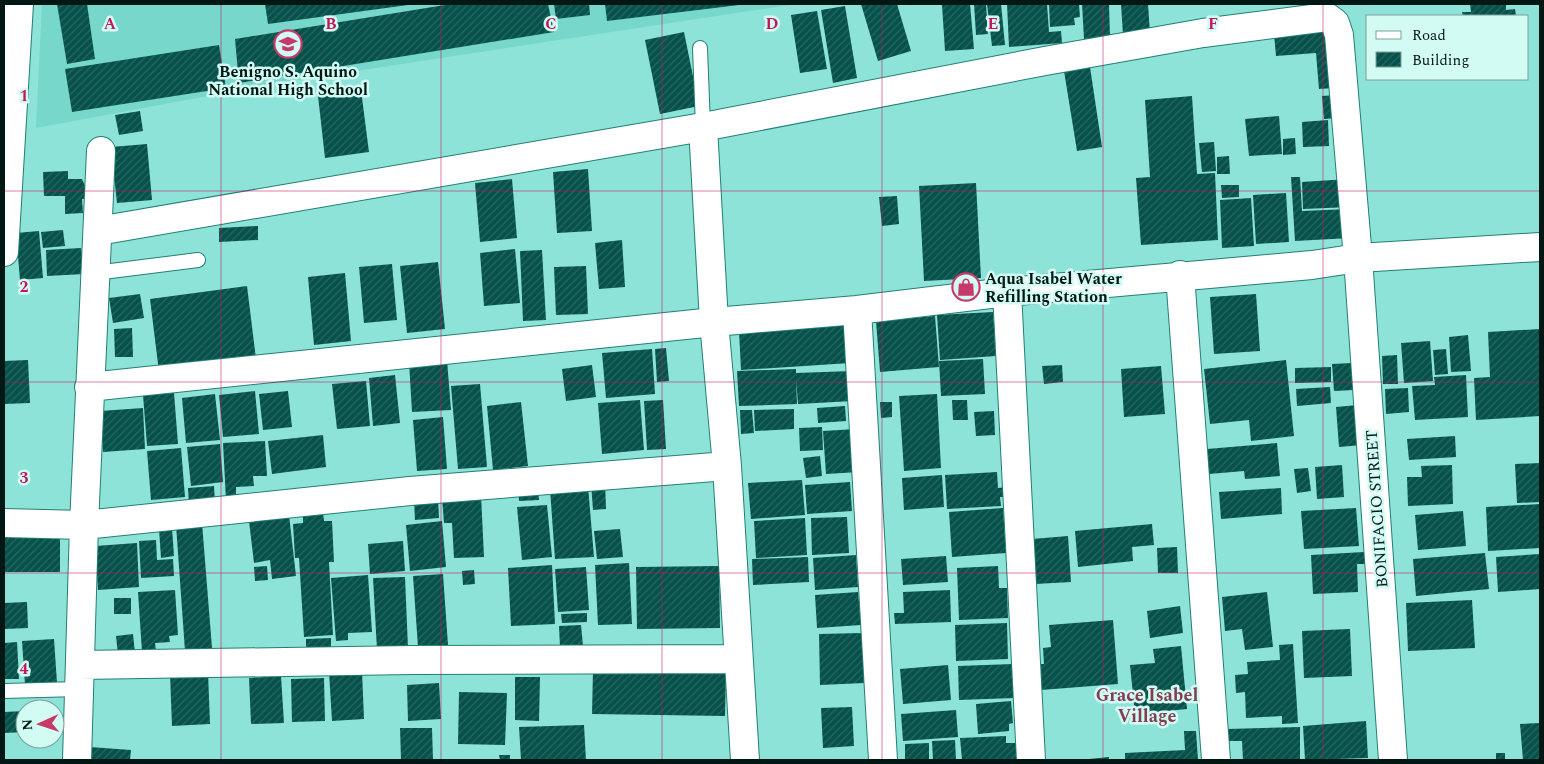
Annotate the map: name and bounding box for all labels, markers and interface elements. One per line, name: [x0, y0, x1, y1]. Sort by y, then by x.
text: A: [104, 12, 117, 36]
text: B: [325, 12, 337, 36]
text: C: [545, 12, 557, 36]
text: D: [766, 12, 779, 36]
text: E: [988, 12, 998, 36]
text: F: [1208, 12, 1218, 36]
legend: [1366, 15, 1529, 80]
text: Road: [1412, 24, 1446, 47]
school or university icon: Benigno S. Aquino National High School: [273, 29, 303, 59]
text: Building: [1412, 49, 1469, 72]
place label: Benigno S. Aquino National High School: [208, 60, 368, 102]
text: 1: [20, 84, 28, 108]
place label: Aqua Isabel Water Refilling Station: [985, 267, 1122, 309]
shop icon: Aqua Isabel Water Refilling Station: [951, 272, 981, 302]
text: 2: [20, 275, 29, 299]
street label: BONIFACIO STREET: [1359, 429, 1394, 589]
text: 3: [20, 466, 29, 490]
text: 4: [20, 657, 29, 681]
district label: Grace Isabel Village: [1096, 682, 1198, 730]
north arrow: [15, 699, 65, 749]
text: N: [17, 718, 38, 731]

